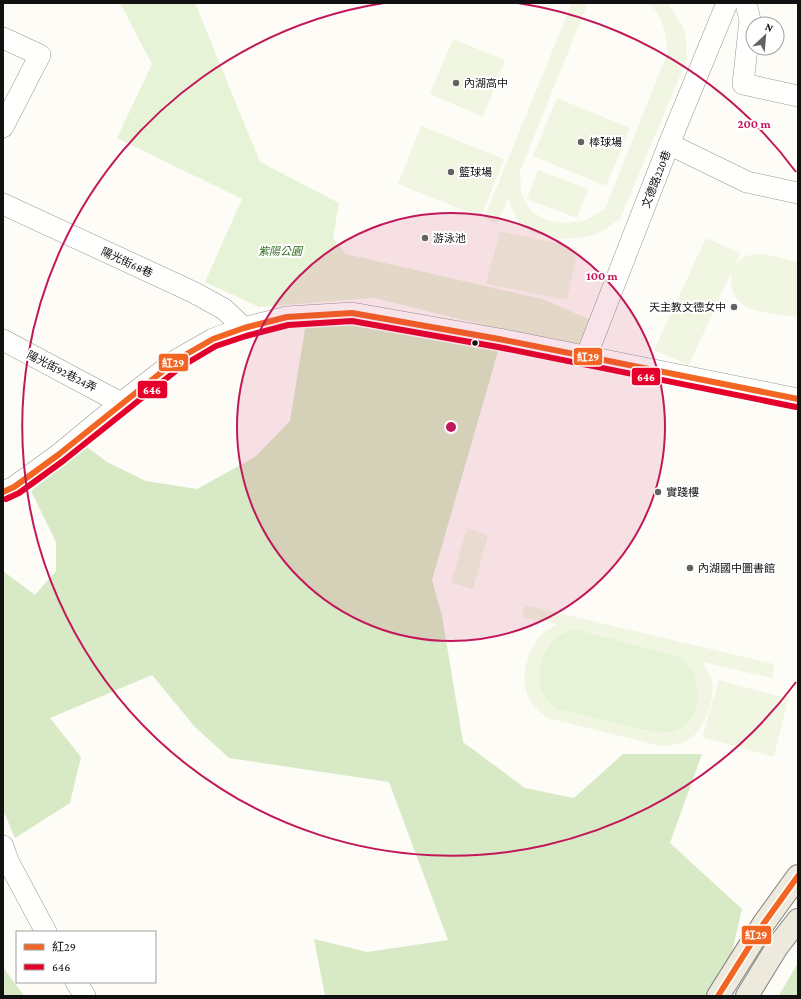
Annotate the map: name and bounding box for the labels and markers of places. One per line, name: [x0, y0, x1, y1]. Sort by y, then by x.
place label: 內湖高中: [464, 77, 508, 89]
marker: 內湖高中: [451, 78, 461, 88]
place label: 棒球場: [589, 136, 622, 148]
marker: 棒球場: [576, 137, 586, 147]
place label: 籃球場: [459, 166, 492, 178]
marker: 籃球場: [446, 167, 456, 177]
place label: 游泳池: [433, 232, 466, 244]
marker: 游泳池: [420, 233, 430, 243]
place label: 天主教文德女中: [649, 301, 726, 313]
marker: 天主教文德女中: [729, 302, 739, 312]
unlabelled marker: [470, 338, 480, 348]
centre of rings: [444, 420, 458, 434]
place label: 實踐樓: [666, 486, 699, 498]
marker: 實踐樓: [653, 487, 663, 497]
place label: 內湖國中圖書館: [698, 562, 775, 574]
marker: 內湖國中圖書館: [685, 563, 695, 573]

